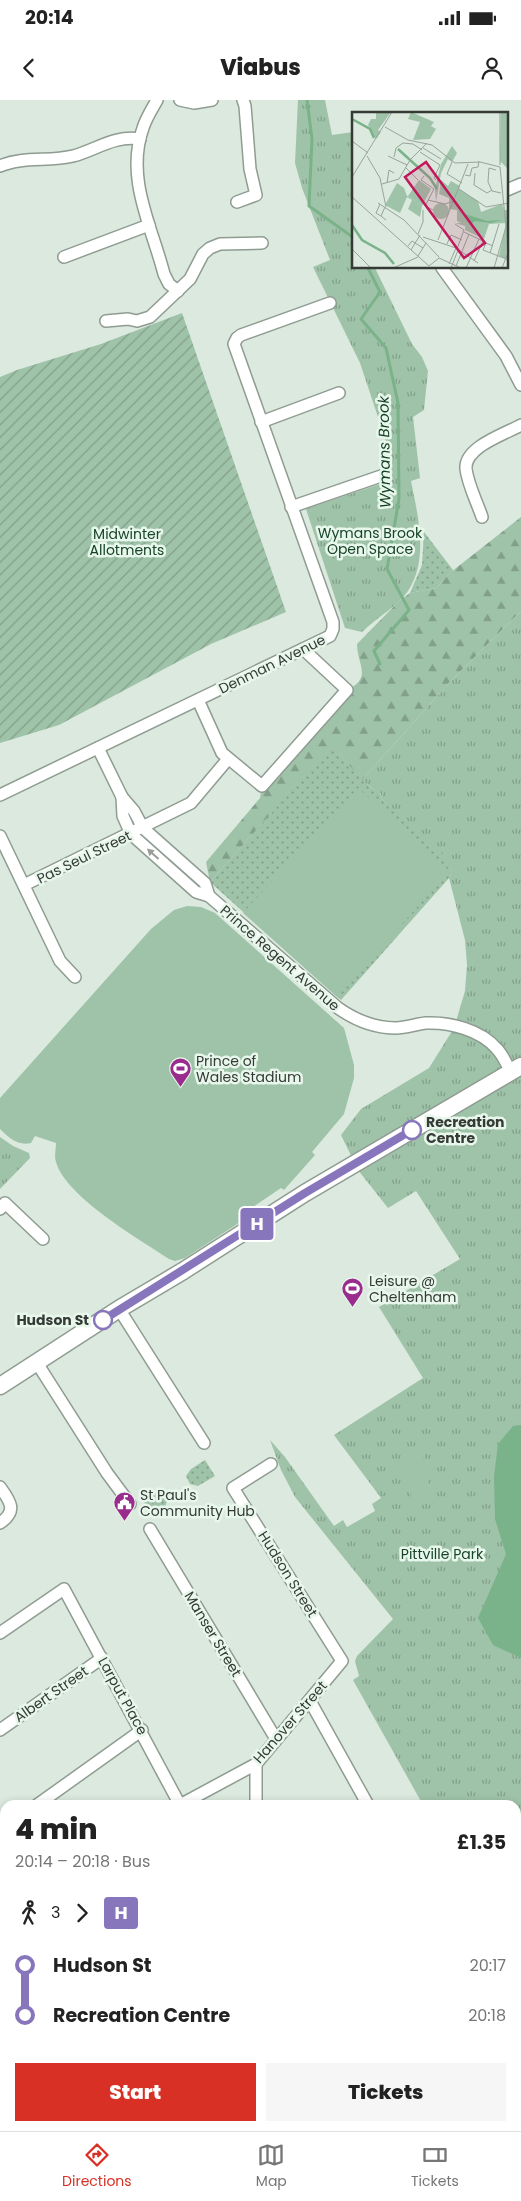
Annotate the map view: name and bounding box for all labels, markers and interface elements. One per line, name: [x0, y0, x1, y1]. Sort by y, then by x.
text: 20:14: [25, 4, 74, 31]
text: Viabus: [220, 52, 301, 83]
icon: back: [15, 54, 43, 82]
icon: person: [478, 54, 506, 82]
inset map: [352, 112, 508, 269]
water label: Wymans Brook: [372, 394, 395, 508]
park label: Wymans Brook Open Space: [318, 523, 423, 559]
park label: Midwinter Allotments: [90, 524, 164, 560]
street label: Denman Avenue: [215, 629, 329, 699]
street label: Pas Seul Street: [33, 826, 135, 888]
one-way arrow: [148, 848, 160, 860]
street label: Prince Regent Avenue: [216, 900, 344, 1016]
place label: Prince of Wales Stadium: [196, 1051, 301, 1087]
sports icon: Prince of Wales Stadium: [168, 1057, 192, 1088]
place label: Recreation Centre: [426, 1112, 505, 1148]
marker: Recreation Centre: [402, 1120, 422, 1140]
line badge: H: [241, 1208, 273, 1240]
text: H: [250, 1211, 264, 1236]
place label: Leisure @ Cheltenham: [369, 1271, 456, 1307]
sports icon: Leisure @ Cheltenham: [341, 1277, 365, 1308]
place label: Hudson St: [16, 1310, 89, 1330]
marker: Hudson St: [93, 1310, 113, 1330]
place label: St Paul's Community Hub: [140, 1485, 255, 1521]
public building icon: St Paul's Community Hub: [112, 1491, 136, 1522]
street label: Hudson Street: [254, 1527, 322, 1621]
park label: Pittville Park: [401, 1544, 484, 1564]
street label: Manser Street: [180, 1588, 246, 1680]
street label: Larput Place: [93, 1653, 153, 1739]
street label: Albert Street: [10, 1661, 92, 1727]
street label: Hanover Street: [248, 1676, 332, 1768]
text: 4 min: [15, 1810, 97, 1849]
text: £1.35: [457, 1829, 506, 1856]
text: 20:14 – 20:18 · Bus: [15, 1850, 150, 1873]
icon: walk: [15, 1899, 43, 1927]
icon: forward: [68, 1899, 96, 1927]
text: H: [114, 1900, 128, 1925]
text: 3: [51, 1901, 60, 1924]
text: Hudson St: [53, 1952, 152, 1979]
text: 20:17: [469, 1954, 506, 1977]
text: Recreation Centre: [53, 2002, 230, 2029]
text: 20:18: [468, 2004, 506, 2027]
button: Start: [15, 2063, 256, 2121]
button: Tickets: [266, 2063, 506, 2121]
tab: Directions: [62, 2141, 132, 2192]
tab: Map: [256, 2141, 287, 2192]
tab: Tickets: [411, 2141, 459, 2192]

